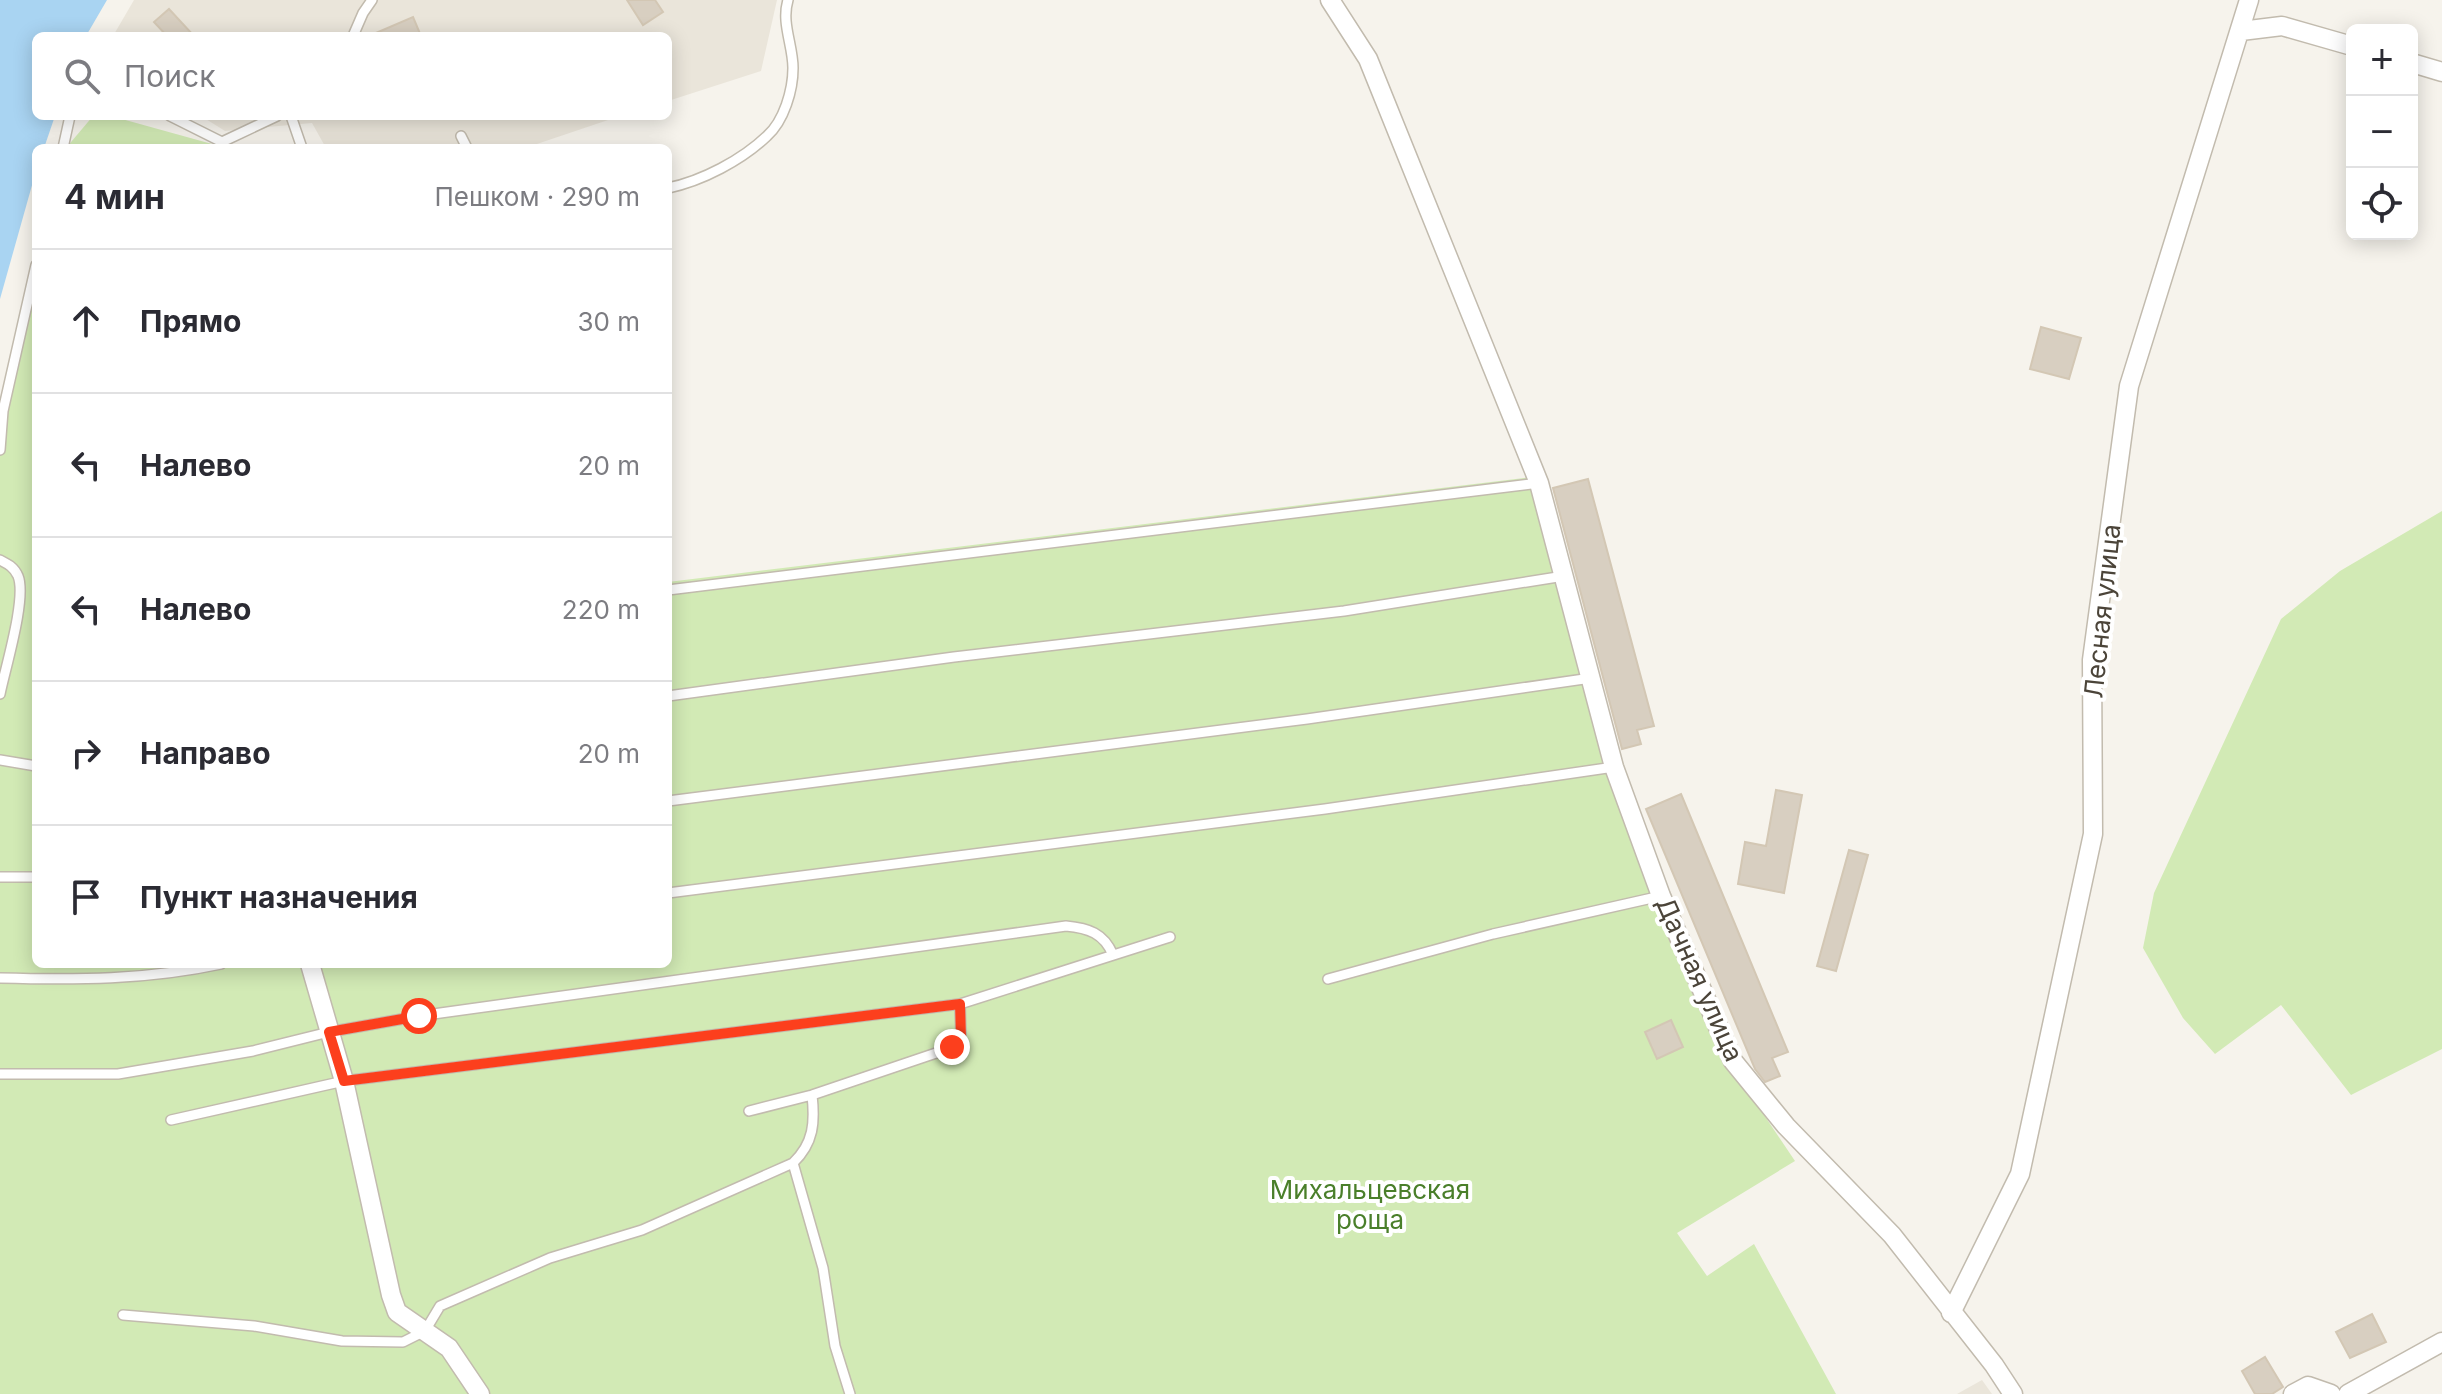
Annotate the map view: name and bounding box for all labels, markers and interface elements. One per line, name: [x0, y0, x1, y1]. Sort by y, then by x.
map controls: [2346, 24, 2418, 240]
button: +: [2346, 24, 2418, 96]
search box: [32, 32, 672, 120]
icon: search: [60, 54, 104, 98]
text: Поиск: [124, 58, 215, 94]
button: −: [2346, 96, 2418, 168]
button: locate: [2346, 168, 2418, 240]
text: 4 мин: [64, 176, 165, 217]
text: Пешком · 290 m: [434, 181, 640, 212]
icon: ahead: [64, 299, 108, 343]
text: Прямо: [140, 303, 241, 339]
text: 30 m: [577, 306, 640, 337]
icon: left: [64, 443, 108, 487]
text: Налево: [140, 447, 252, 483]
text: 20 m: [578, 450, 640, 481]
street label: Лесная улица: [2077, 522, 2127, 700]
icon: left: [64, 587, 108, 631]
text: Налево: [140, 591, 252, 627]
text: 220 m: [562, 594, 640, 625]
icon: right: [64, 731, 108, 775]
text: Направо: [140, 735, 271, 771]
text: 20 m: [578, 738, 640, 769]
icon: arrive: [64, 875, 108, 919]
text: Пункт назначения: [140, 879, 418, 915]
street label: Дачная улица: [1650, 892, 1750, 1066]
route start: [401, 998, 437, 1034]
route end: [934, 1029, 970, 1065]
park label: Михальцевская роща: [1270, 1174, 1470, 1235]

